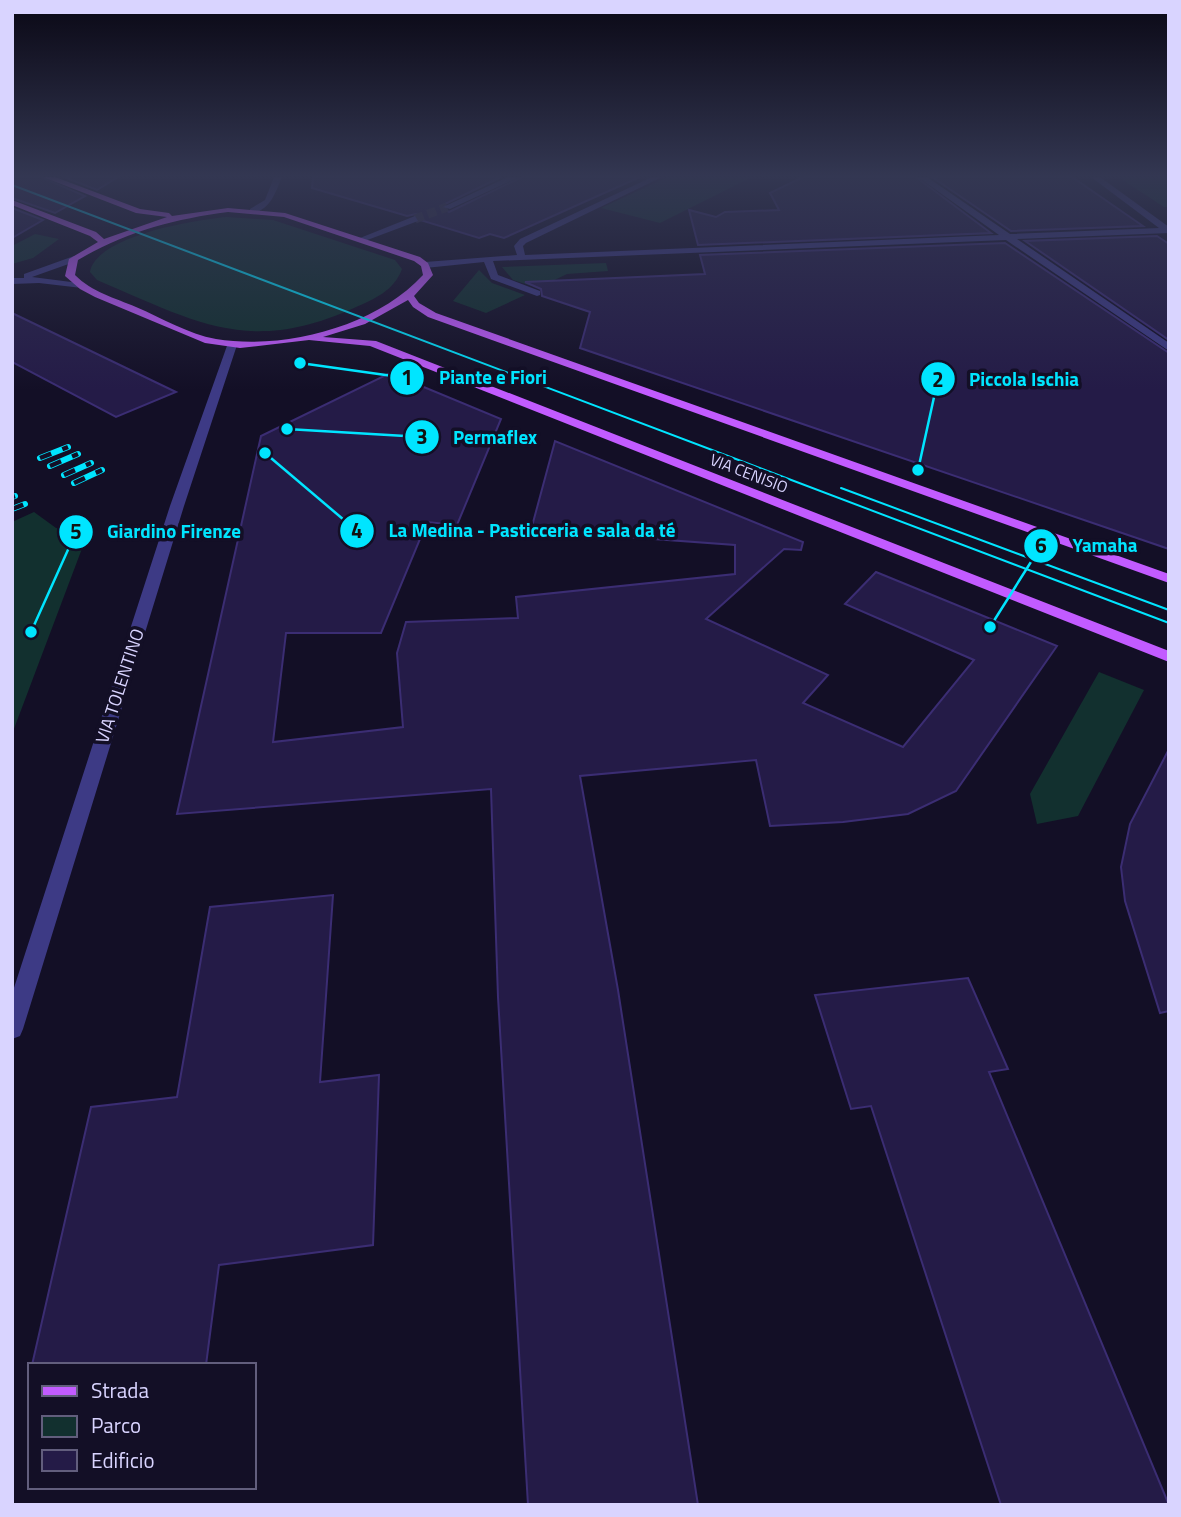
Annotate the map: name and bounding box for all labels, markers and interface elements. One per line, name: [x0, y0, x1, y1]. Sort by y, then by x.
callout: Piante e Fiori: [390, 358, 561, 398]
callout: Piccola Ischia: [920, 359, 1093, 399]
text: 1: [401, 361, 413, 393]
text: Piante e Fiori: [439, 362, 547, 391]
text: 2: [932, 363, 944, 395]
text: Piccola Ischia: [969, 364, 1079, 393]
callout: Permaflex: [404, 417, 551, 457]
text: 3: [416, 420, 428, 452]
text: Permaflex: [453, 422, 537, 451]
street label: VIA CENISIO: [707, 447, 791, 499]
callout: La Medina - Pasticceria e sala da té: [340, 511, 690, 551]
callout: Giardino Firenze: [58, 512, 255, 552]
text: 4: [351, 514, 363, 546]
text: 5: [70, 515, 82, 547]
text: La Medina - Pasticceria e sala da té: [389, 515, 676, 544]
text: Giardino Firenze: [107, 516, 241, 545]
callout: Yamaha: [1024, 526, 1152, 566]
text: 6: [1035, 529, 1047, 561]
text: Yamaha: [1073, 530, 1138, 559]
street label: VIA TOLENTINO: [88, 625, 151, 747]
legend: [28, 1363, 256, 1489]
text: Strada: [91, 1374, 149, 1406]
text: Parco: [91, 1409, 141, 1441]
text: Edificio: [91, 1444, 155, 1476]

